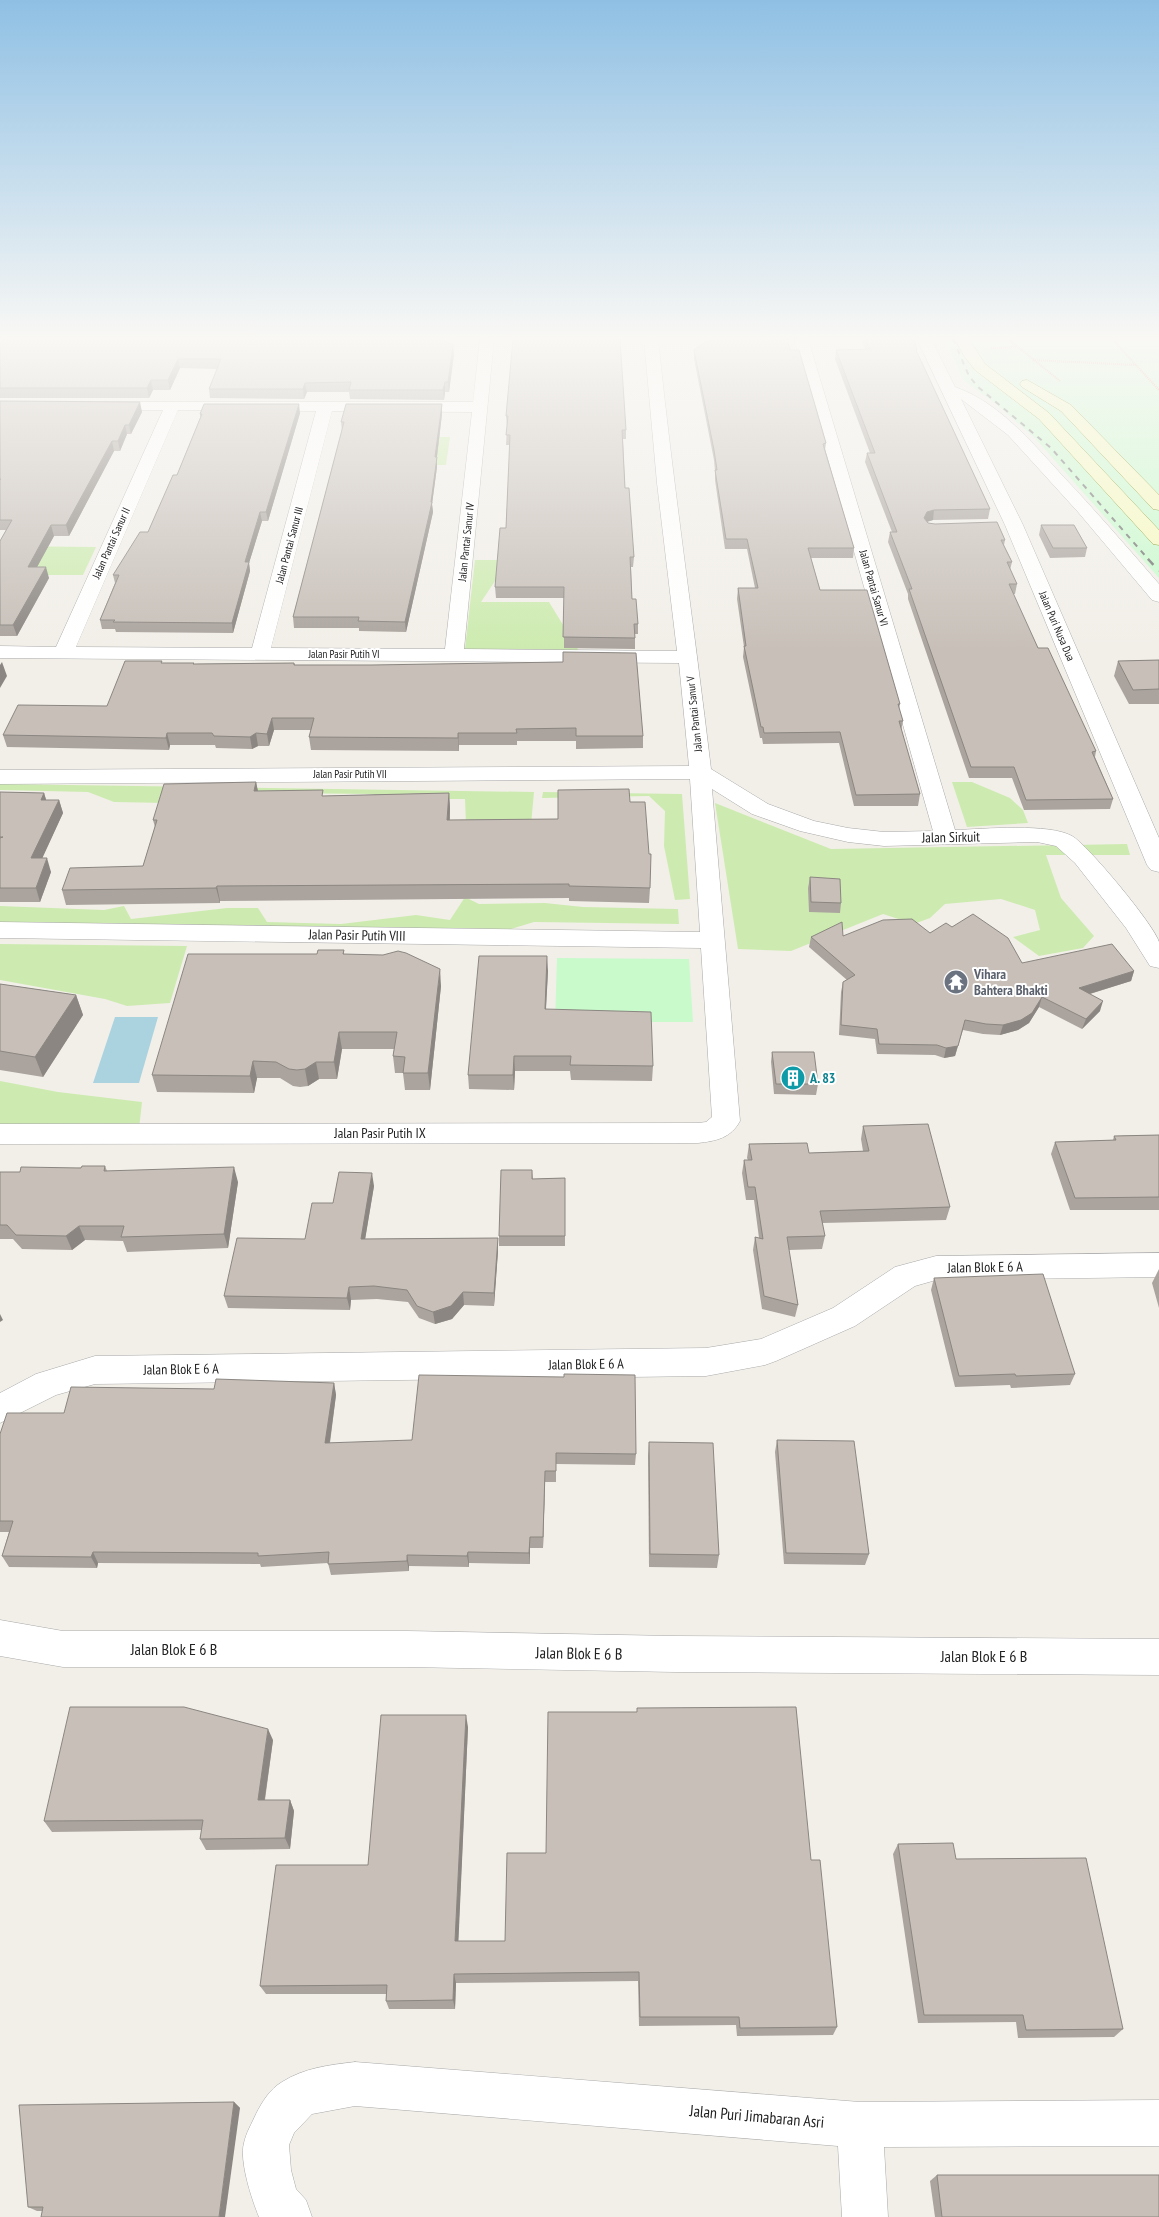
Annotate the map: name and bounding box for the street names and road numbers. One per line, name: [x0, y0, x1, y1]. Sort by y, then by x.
street label: Jalan Pantai Sanur IV: [455, 501, 477, 583]
street label: Jalan Pantai Sanur II: [89, 505, 133, 582]
street label: Jalan Pantai Sanur III: [272, 505, 306, 586]
street label: Jalan Pantai Sanur VI: [856, 547, 892, 628]
street label: Jalan Puri Nusa Dua: [1036, 588, 1078, 663]
street label: Jalan Pasir Putih VI: [307, 647, 380, 661]
street label: Jalan Pantai Sanur V: [683, 675, 705, 754]
street label: Jalan Pasir Putih VII: [312, 767, 387, 781]
street label: Jalan Sirkuit: [921, 827, 980, 847]
street label: Jalan Pasir Putih VIII: [307, 925, 406, 945]
street label: Jalan Pasir Putih IX: [333, 1124, 426, 1142]
street label: Jalan Blok E 6 A: [946, 1257, 1023, 1277]
street label: Jalan Blok E 6 A: [547, 1354, 624, 1374]
street label: Jalan Blok E 6 A: [142, 1359, 219, 1379]
street label: Jalan Blok E 6 B: [130, 1639, 217, 1659]
street label: Jalan Blok E 6 B: [535, 1642, 622, 1664]
street label: Jalan Blok E 6 B: [940, 1646, 1027, 1666]
street label: Jalan Puri Jimabaran Asri: [688, 2100, 825, 2132]

